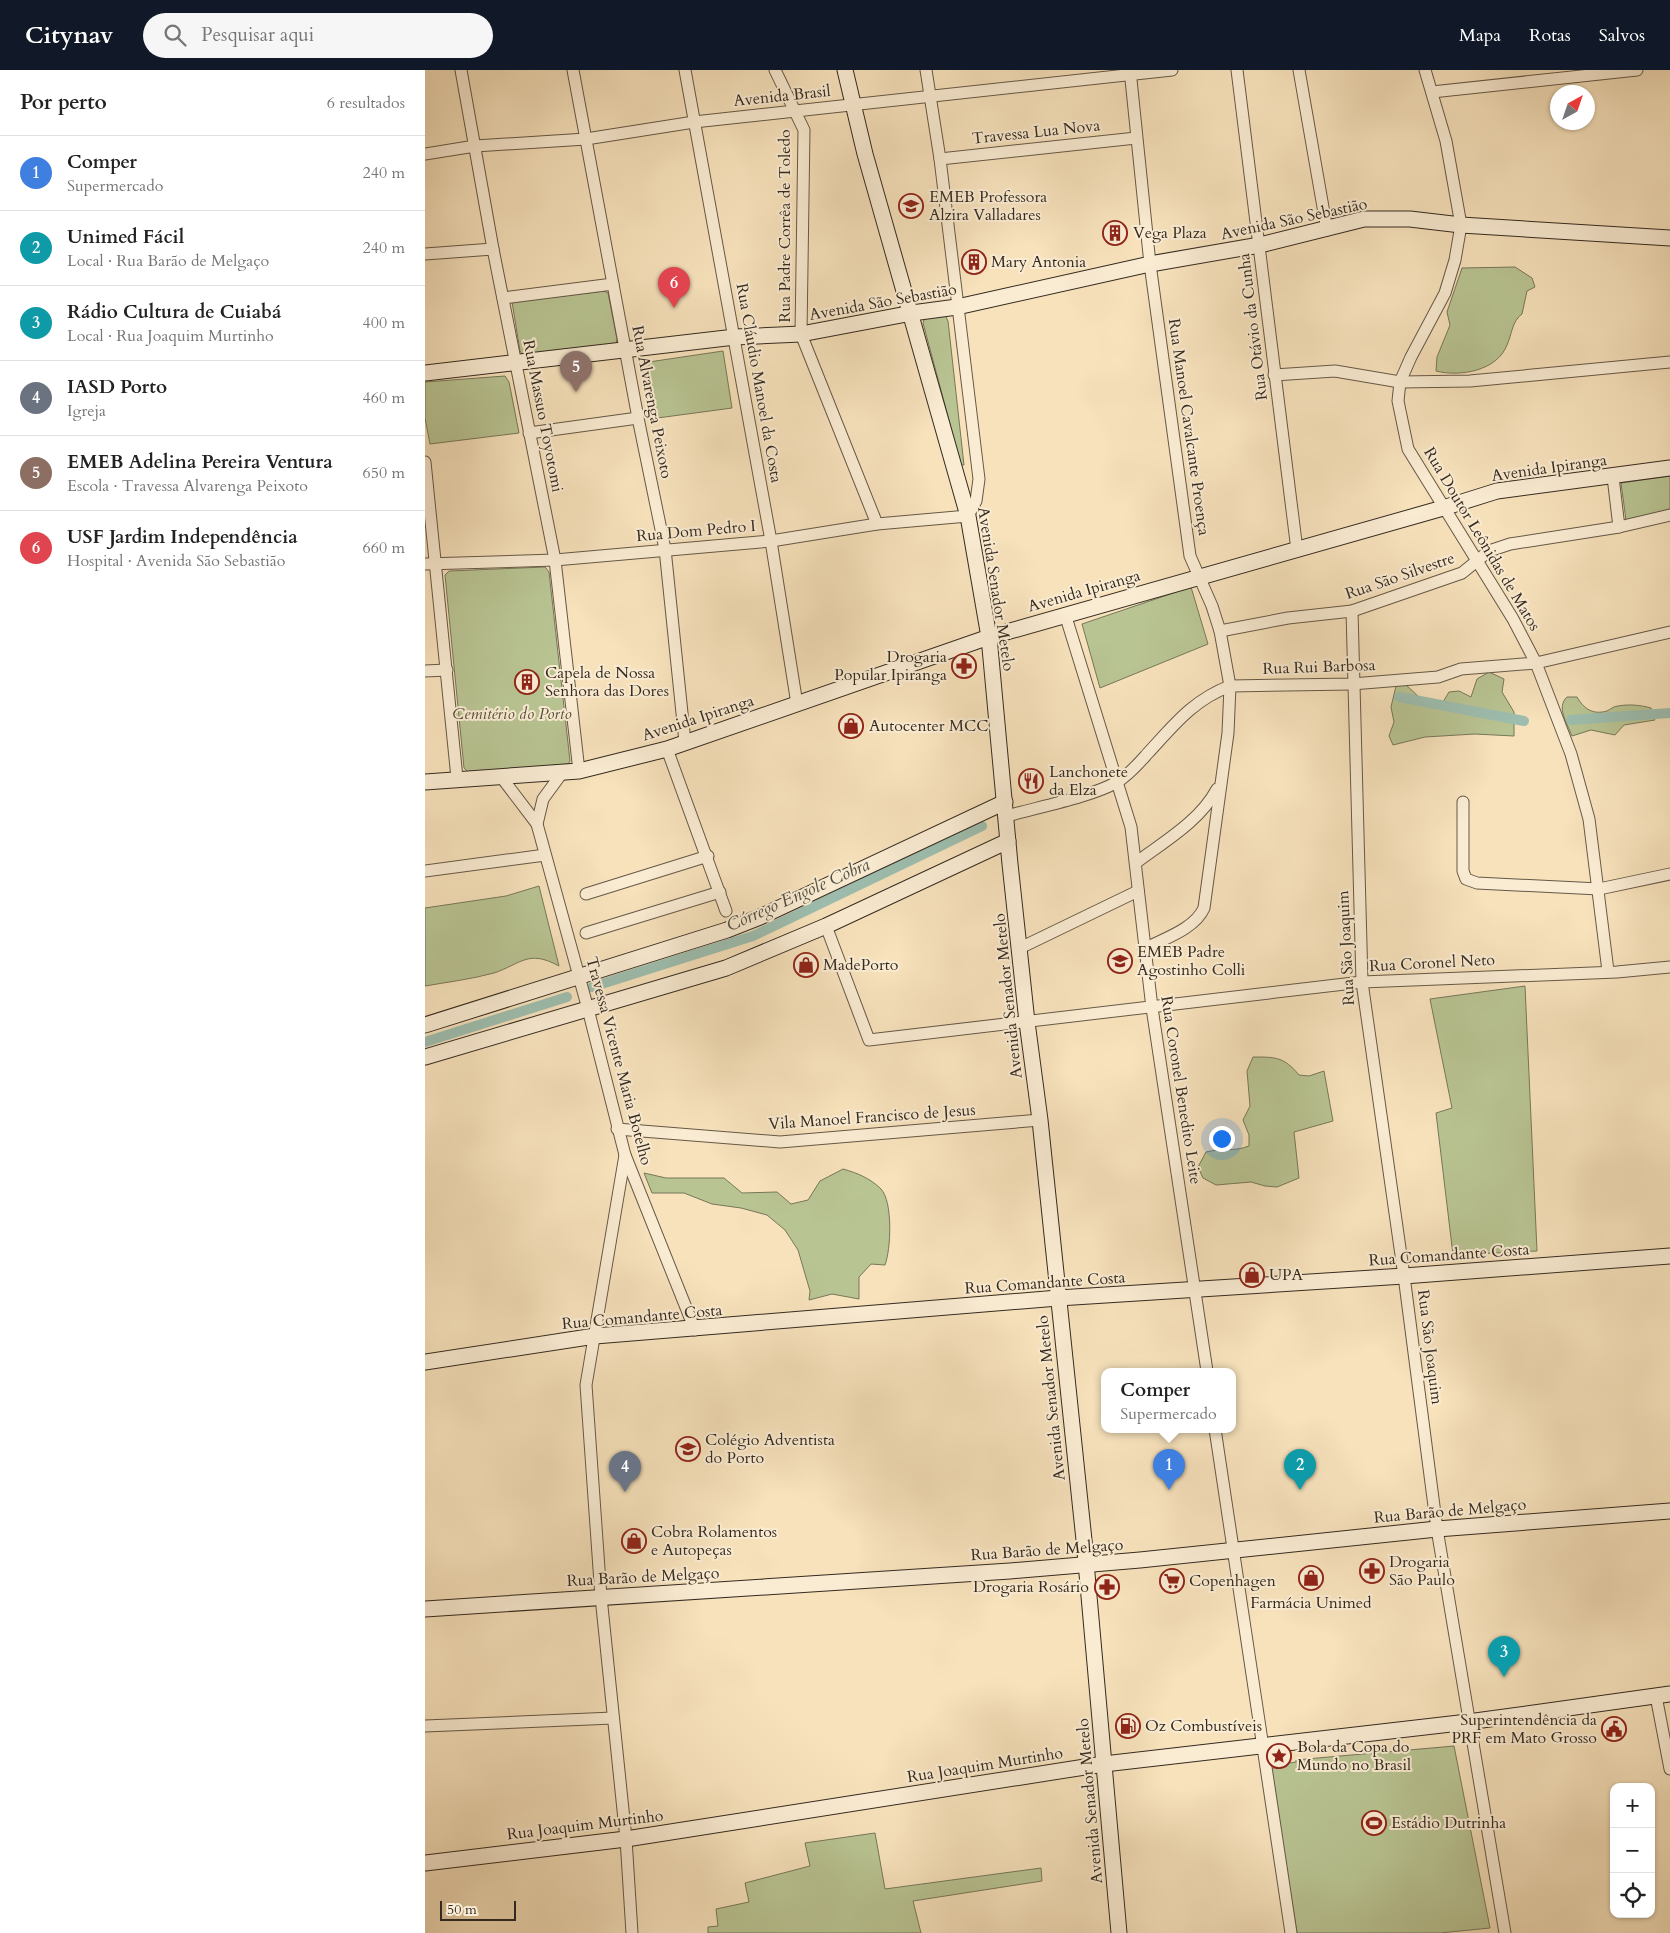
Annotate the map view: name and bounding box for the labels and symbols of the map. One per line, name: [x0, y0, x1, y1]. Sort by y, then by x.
street label: Avenida Brasil: [732, 80, 832, 112]
north arrow: [1550, 85, 1595, 130]
street label: Travessa Lua Nova: [971, 114, 1101, 150]
street label: Rua Padre Corrêa de Toledo: [774, 129, 796, 323]
place label: EMEB Professora Alzira Valladares: [929, 186, 1047, 226]
school or university icon: EMEB Professora Alzira Valladares: [898, 193, 924, 219]
street label: Avenida São Sebastião: [1219, 193, 1370, 245]
building icon: Vega Plaza: [1102, 220, 1128, 246]
place label: Vega Plaza: [1133, 222, 1207, 244]
building icon: Mary Antonia: [961, 249, 987, 275]
place label: Mary Antonia: [991, 251, 1086, 273]
street label: Rua Otávio da Cunha: [1233, 252, 1273, 402]
pin: 6: [658, 267, 690, 308]
street label: Avenida São Sebastião: [808, 278, 959, 326]
street label: Rua Cláudio Manoel da Costa: [731, 281, 787, 485]
street label: Rua Manoel Cavalcante Proença: [1163, 317, 1215, 537]
street label: Rua Alvarenga Peixoto: [626, 324, 678, 481]
street label: Rua Massuo Toyotomi: [517, 338, 569, 495]
pin: 5: [560, 351, 592, 392]
street label: Rua Doutor Leônidas de Matos: [1418, 443, 1546, 635]
street label: Avenida Ipiranga: [1490, 449, 1608, 487]
street label: Avenida Senador Metelo: [972, 505, 1020, 673]
street label: Rua Dom Pedro I: [635, 515, 757, 547]
street label: Rua São Silvestre: [1342, 547, 1458, 605]
street label: Avenida Ipiranga: [1025, 564, 1143, 618]
place label: Drogaria Popular Ipiranga: [834, 646, 947, 686]
pharmacy icon: Drogaria Popular Ipiranga: [951, 653, 977, 679]
street label: Rua Rui Barbosa: [1262, 654, 1376, 680]
place label: Capela de Nossa Senhora das Dores: [545, 662, 669, 702]
building icon: Capela de Nossa Senhora das Dores: [514, 669, 540, 695]
street label: Avenida Ipiranga: [639, 690, 757, 746]
park label: Cemitério do Porto: [452, 703, 572, 725]
shop icon: Autocenter MCC: [838, 713, 864, 739]
place label: Autocenter MCC: [869, 715, 989, 737]
place label: Lanchonete da Elza: [1049, 761, 1128, 801]
restaurant icon: Lanchonete da Elza: [1018, 768, 1044, 794]
water label: Córrego Engole Cobra: [722, 852, 874, 938]
street label: Rua São Joaquim: [1332, 889, 1360, 1006]
street label: Avenida Senador Metelo: [988, 912, 1028, 1080]
place label: EMEB Padre Agostinho Colli: [1137, 941, 1246, 981]
school or university icon: EMEB Padre Agostinho Colli: [1107, 948, 1133, 974]
street label: Rua Coronel Neto: [1369, 949, 1496, 977]
shop icon: MadePorto: [793, 952, 819, 978]
street label: Travessa Vicente Maria Botelho: [581, 954, 658, 1168]
place label: MadePorto: [823, 954, 899, 976]
street label: Rua Coronel Benedito Leite: [1155, 994, 1207, 1186]
street label: Vila Manoel Francisco de Jesus: [768, 1099, 976, 1135]
your location: [1209, 1126, 1235, 1152]
street label: Rua Comandante Costa: [1368, 1238, 1530, 1272]
shop icon: UPA: [1239, 1262, 1265, 1288]
place label: UPA: [1269, 1264, 1304, 1286]
street label: Rua Comandante Costa: [964, 1266, 1126, 1300]
street label: Rua São Joaquim: [1412, 1288, 1448, 1406]
street label: Rua Comandante Costa: [561, 1299, 723, 1335]
street label: Avenida Senador Metelo: [1031, 1314, 1071, 1482]
place label: Colégio Adventista do Porto: [705, 1429, 835, 1469]
school or university icon: Colégio Adventista do Porto: [675, 1436, 701, 1462]
pin: 1: [1153, 1449, 1185, 1490]
pin: 2: [1284, 1449, 1316, 1490]
pin: 4: [609, 1451, 641, 1492]
street label: Rua Barão de Melgaço: [1373, 1493, 1527, 1529]
place label: Cobra Rolamentos e Autopeças: [651, 1521, 777, 1561]
shop icon: Cobra Rolamentos e Autopeças: [621, 1528, 647, 1554]
street label: Rua Barão de Melgaço: [970, 1534, 1124, 1566]
place label: Drogaria São Paulo: [1389, 1551, 1455, 1591]
pharmacy icon: Drogaria São Paulo: [1359, 1558, 1385, 1584]
street label: Rua Barão de Melgaço: [566, 1562, 720, 1592]
shop icon: Farmácia Unimed: [1298, 1565, 1324, 1591]
supermarket icon: Copenhagen: [1159, 1568, 1185, 1594]
place label: Copenhagen: [1189, 1570, 1276, 1592]
pharmacy icon: Drogaria Rosário: [1094, 1574, 1120, 1600]
place label: Drogaria Rosário: [973, 1576, 1089, 1598]
place label: Farmácia Unimed: [1250, 1592, 1372, 1614]
pin: 3: [1488, 1636, 1520, 1677]
place label: Superintendência da PRF em Mato Grosso: [1451, 1709, 1597, 1749]
fuel station icon: Oz Combustíveis: [1115, 1713, 1141, 1739]
place label: Oz Combustíveis: [1145, 1715, 1262, 1737]
public building icon: Superintendência da PRF em Mato Grosso: [1601, 1716, 1627, 1742]
street label: Avenida Senador Metelo: [1072, 1717, 1108, 1885]
place label: Bola da Copa do Mundo no Brasil: [1297, 1736, 1411, 1776]
street label: Rua Joaquim Murtinho: [905, 1742, 1065, 1788]
place icon: Bola da Copa do Mundo no Brasil: [1266, 1743, 1292, 1769]
street label: Rua Joaquim Murtinho: [505, 1804, 665, 1846]
sports icon: Estádio Dutrinha: [1361, 1810, 1387, 1836]
place label: Estádio Dutrinha: [1391, 1812, 1506, 1834]
scale bar: [440, 1898, 516, 1921]

